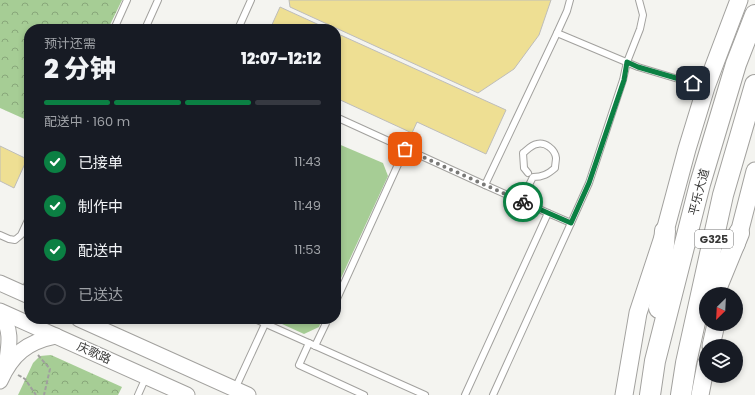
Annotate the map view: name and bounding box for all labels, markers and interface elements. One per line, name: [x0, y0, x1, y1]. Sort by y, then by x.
text: 预计还需: [44, 34, 96, 53]
text: 12:07–12:12: [241, 48, 321, 69]
text: 2 分钟: [44, 51, 116, 87]
pin: [676, 66, 710, 100]
icon: home: [682, 72, 704, 94]
text: 配送中 · 160 m: [44, 112, 130, 131]
pin: [388, 132, 422, 166]
icon: bag: [394, 138, 416, 160]
icon: check: [44, 151, 66, 173]
text: 已接单: [78, 152, 123, 173]
text: 11:43: [294, 152, 321, 171]
street label: 平乐大道: [684, 166, 713, 217]
courier: [503, 182, 543, 222]
icon: bike: [512, 191, 534, 213]
icon: check: [44, 195, 66, 217]
text: 制作中: [78, 196, 123, 217]
text: 11:49: [294, 196, 321, 215]
road number: G325: [695, 230, 733, 248]
icon: check: [44, 239, 66, 261]
text: 配送中: [78, 240, 123, 261]
text: 11:53: [294, 240, 321, 259]
text: 已送达: [78, 284, 123, 305]
north arrow: [699, 287, 743, 331]
map controls: [699, 287, 743, 383]
street label: 庆歌路: [74, 337, 114, 368]
button: layers: [699, 339, 743, 383]

